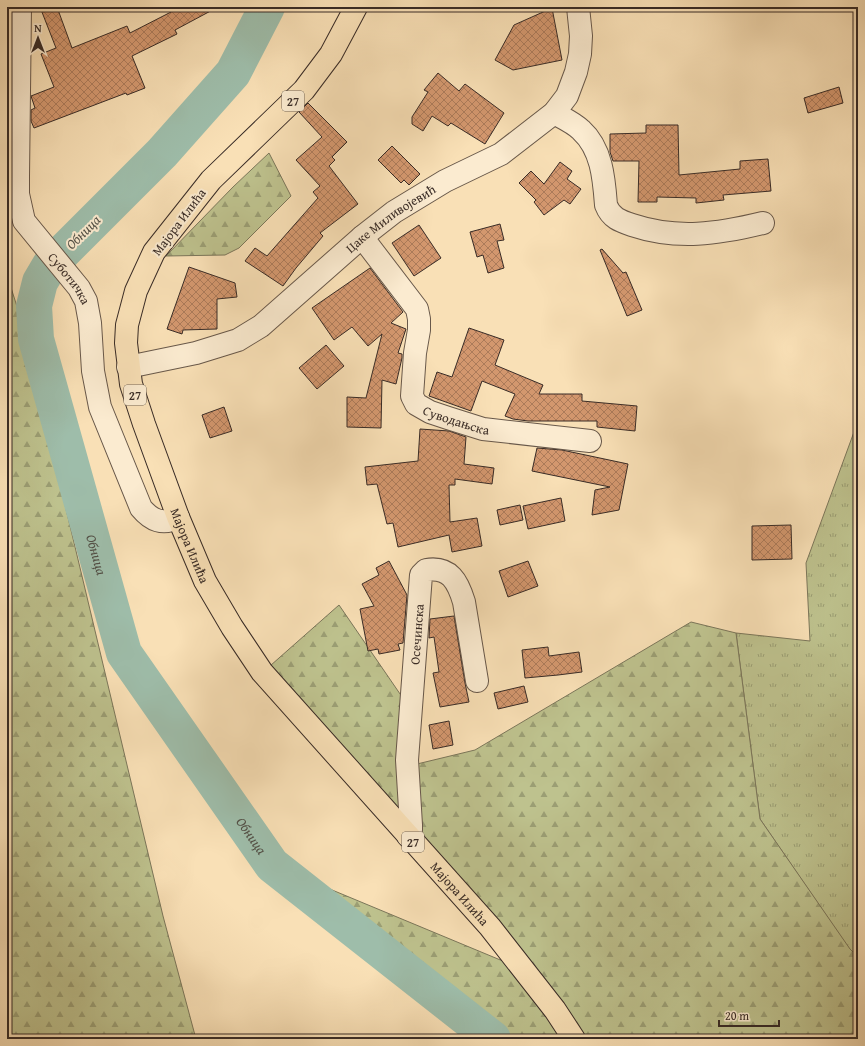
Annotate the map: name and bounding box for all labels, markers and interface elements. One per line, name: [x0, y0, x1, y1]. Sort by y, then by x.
north arrow: [18, 18, 58, 58]
text: N: [34, 20, 42, 36]
road number: 27: [282, 91, 304, 111]
street label: Цаке Миливојевић: [341, 179, 440, 257]
street label: Мајора Илића: [147, 184, 211, 260]
water label: Обница: [61, 210, 105, 254]
street label: Суботичка: [44, 248, 96, 308]
road number: 27: [124, 385, 146, 405]
street label: Суводањска: [420, 400, 491, 439]
street label: Мајора Илића: [166, 505, 215, 587]
water label: Обница: [81, 532, 112, 578]
street label: Осечинска: [405, 602, 428, 665]
water label: Обница: [231, 813, 272, 859]
road number: 27: [402, 832, 424, 852]
street label: Мајора Илића: [426, 857, 494, 930]
scale bar: [719, 1002, 779, 1028]
text: 20 m: [725, 1007, 749, 1024]

